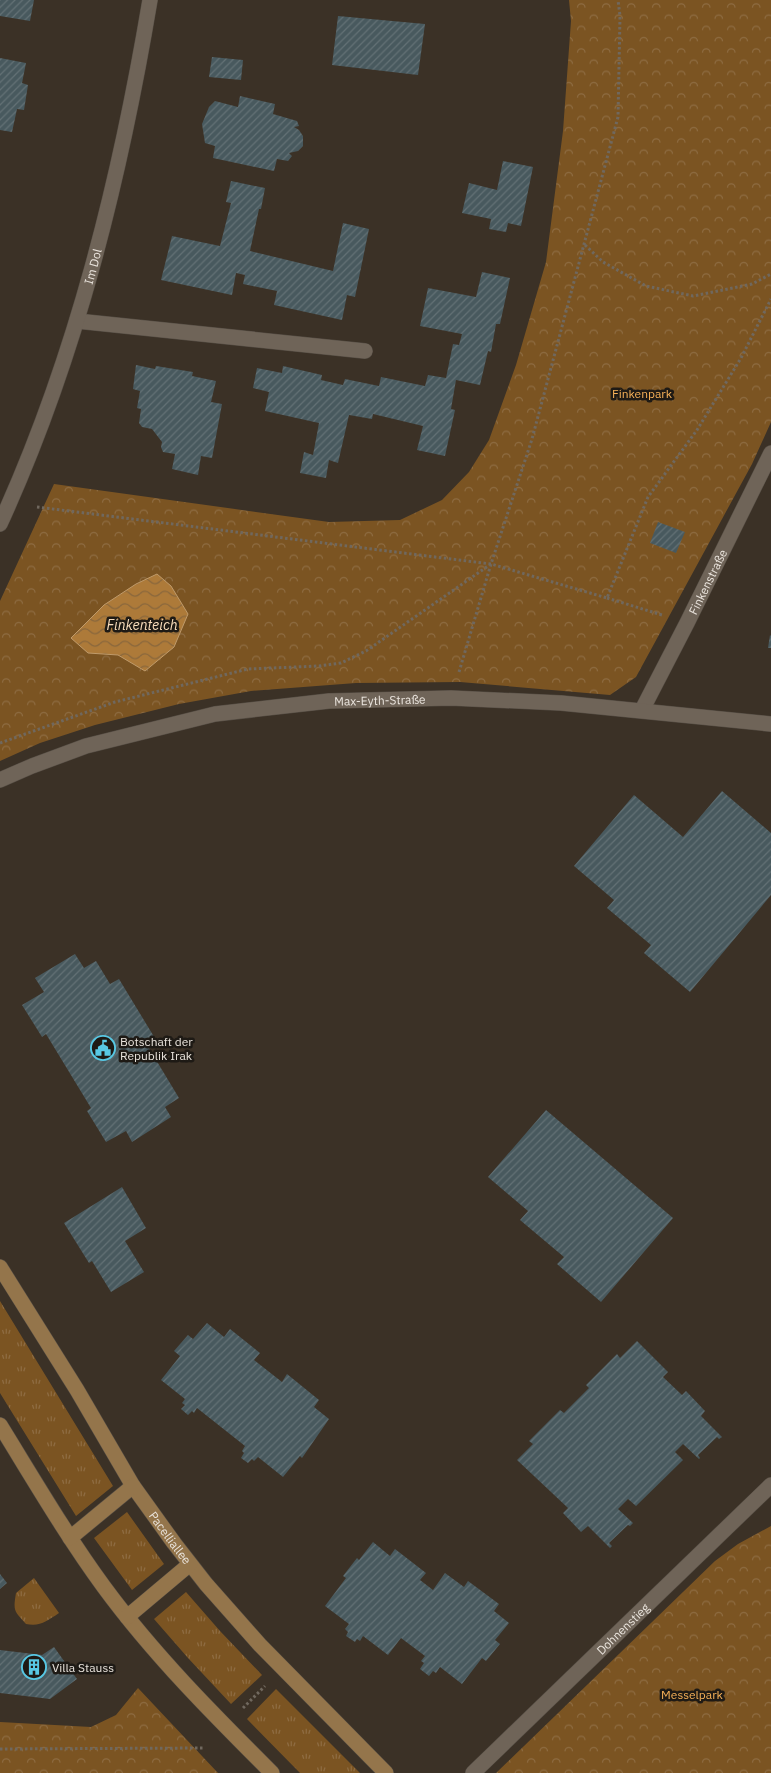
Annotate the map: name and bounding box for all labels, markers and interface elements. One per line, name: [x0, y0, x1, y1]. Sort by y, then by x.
street label: Im Dol: [80, 247, 104, 286]
park label: Finkenpark: [612, 386, 673, 401]
street label: Finkenstraße: [685, 546, 730, 617]
water label: Finkenteich: [106, 616, 178, 634]
street label: Max-Eyth-Straße: [334, 691, 426, 708]
place label: Botschaft der Republik Irak: [120, 1034, 193, 1063]
public building icon: Botschaft der Republik Irak: [90, 1035, 116, 1061]
street label: Pacelliallee: [146, 1508, 195, 1567]
street label: Dohnenstieg: [593, 1599, 653, 1657]
building icon: Villa Stauss: [21, 1654, 47, 1680]
place label: Villa Stauss: [52, 1660, 114, 1675]
park label: Messelpark: [661, 1687, 724, 1702]

